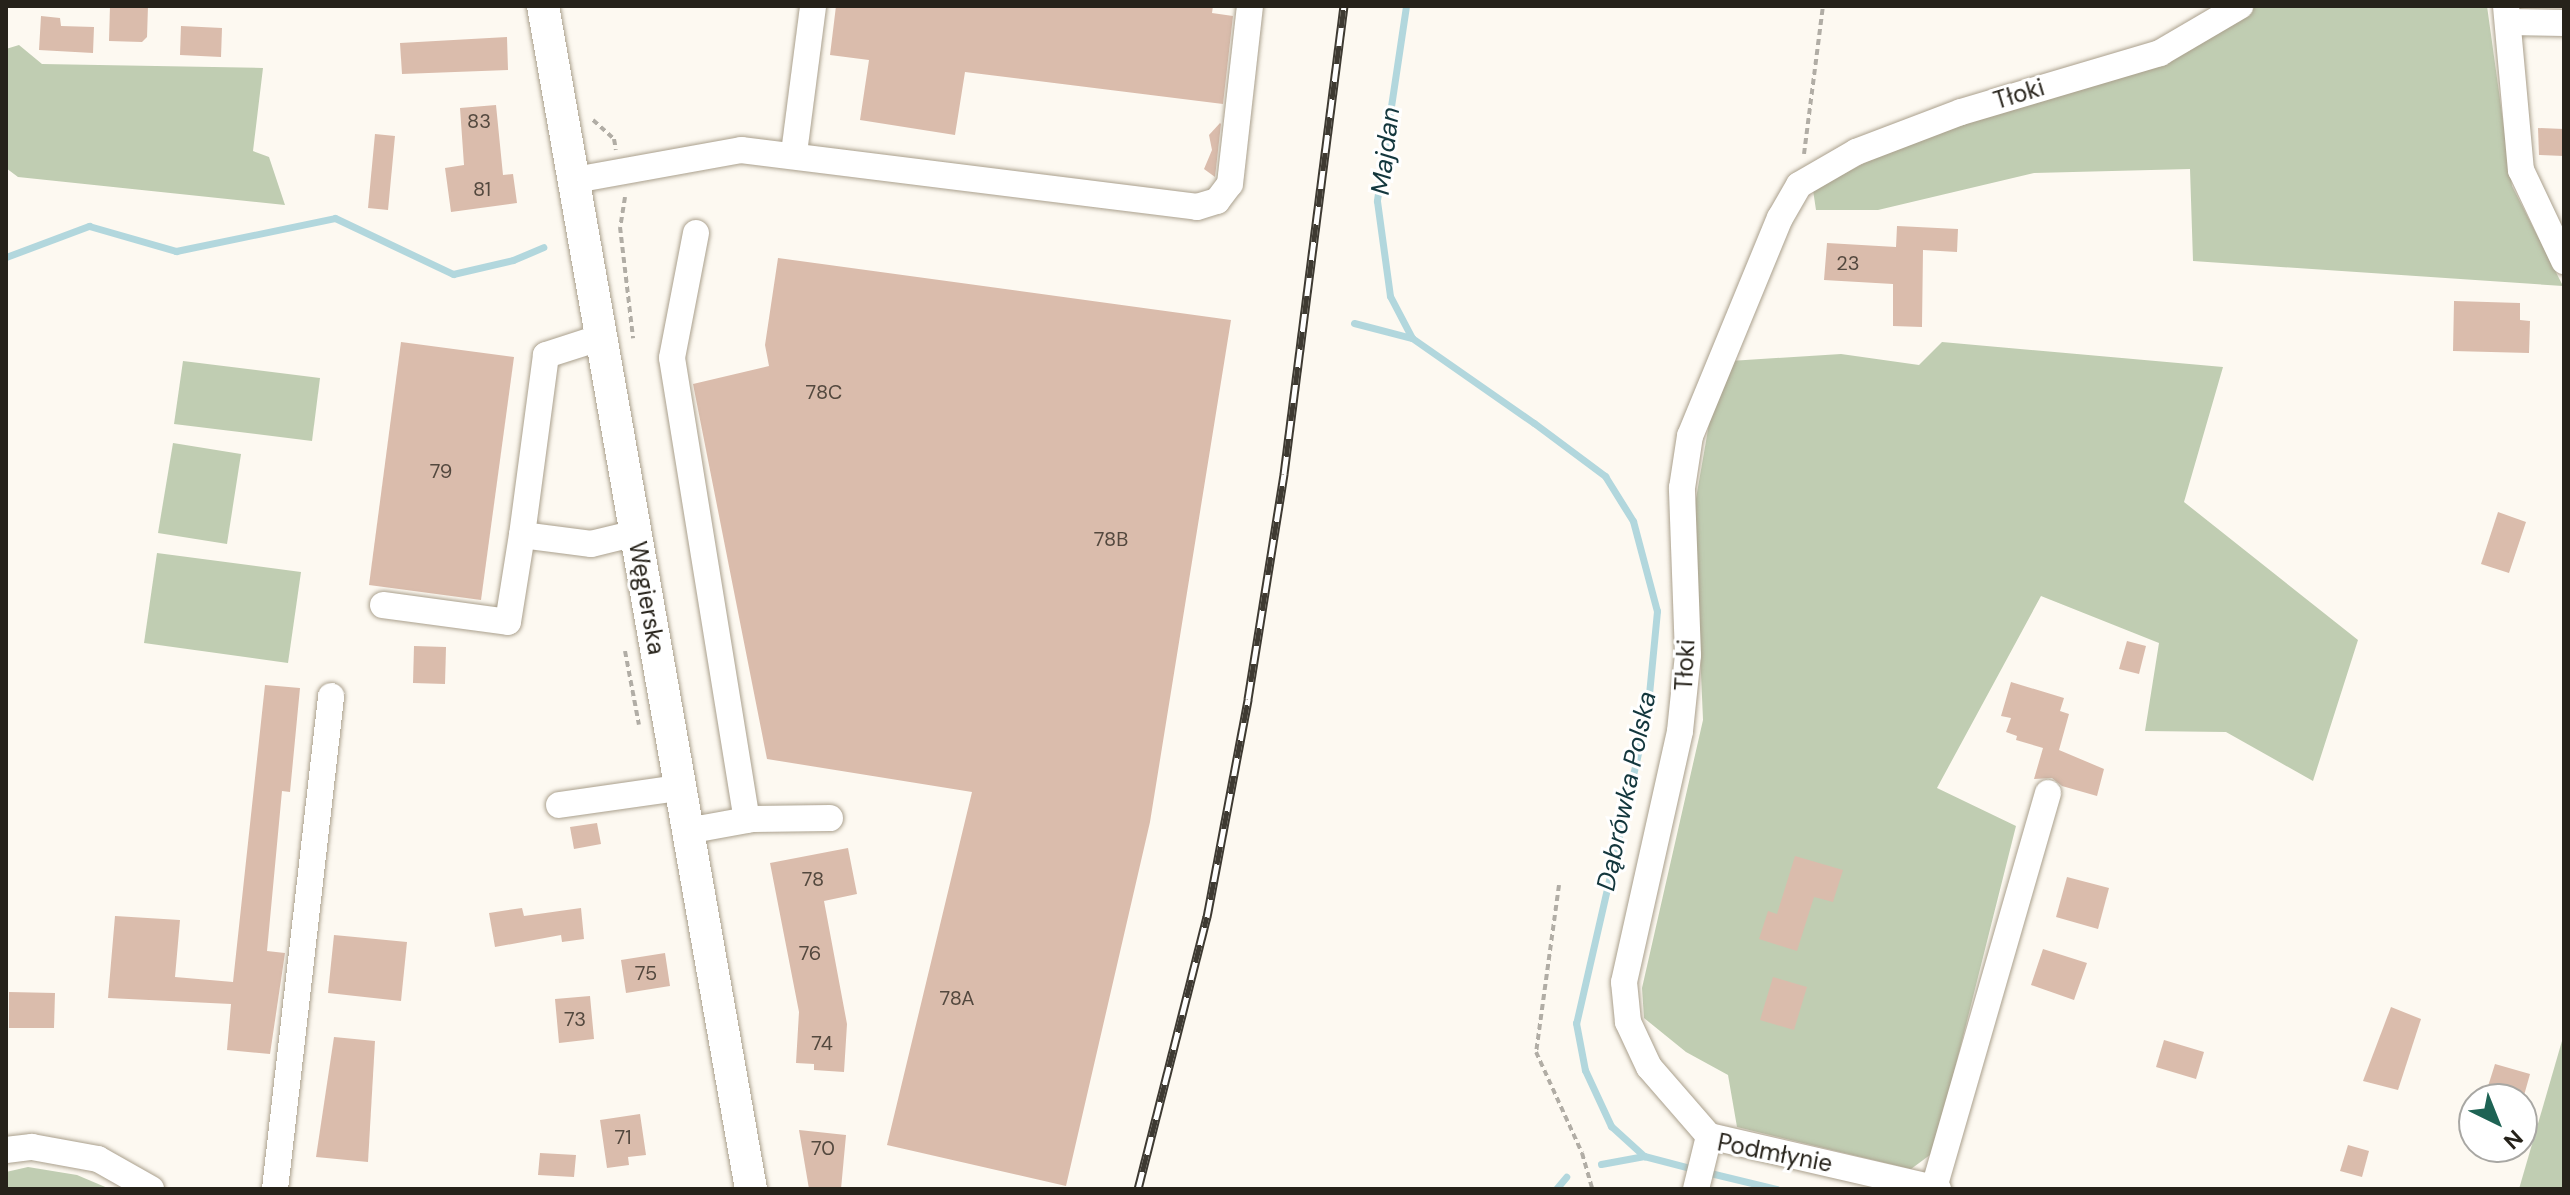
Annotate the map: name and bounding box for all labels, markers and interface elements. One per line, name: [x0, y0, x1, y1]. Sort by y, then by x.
street label: Tłoki: [1990, 73, 2048, 115]
water label: Majdan: [1365, 105, 1407, 197]
house number: 83: [467, 109, 491, 133]
house number: 81: [473, 177, 491, 201]
house number: 23: [1836, 251, 1860, 275]
house number: 78C: [806, 380, 842, 404]
house number: 79: [430, 459, 452, 483]
house number: 78B: [1094, 527, 1128, 551]
street label: Węgierska: [623, 539, 671, 657]
street label: Tłoki: [1669, 638, 1701, 692]
water label: Dąbrówka Polska: [1591, 688, 1663, 894]
house number: 78: [802, 867, 824, 891]
house number: 76: [799, 941, 821, 965]
house number: 75: [635, 961, 657, 985]
house number: 78A: [939, 986, 975, 1010]
house number: 73: [564, 1007, 586, 1031]
house number: 74: [811, 1031, 833, 1055]
north arrow: [2458, 1083, 2538, 1163]
text: N: [2498, 1123, 2529, 1156]
house number: 71: [615, 1125, 631, 1149]
street label: Podmłynie: [1715, 1128, 1835, 1178]
house number: 70: [811, 1136, 835, 1160]

